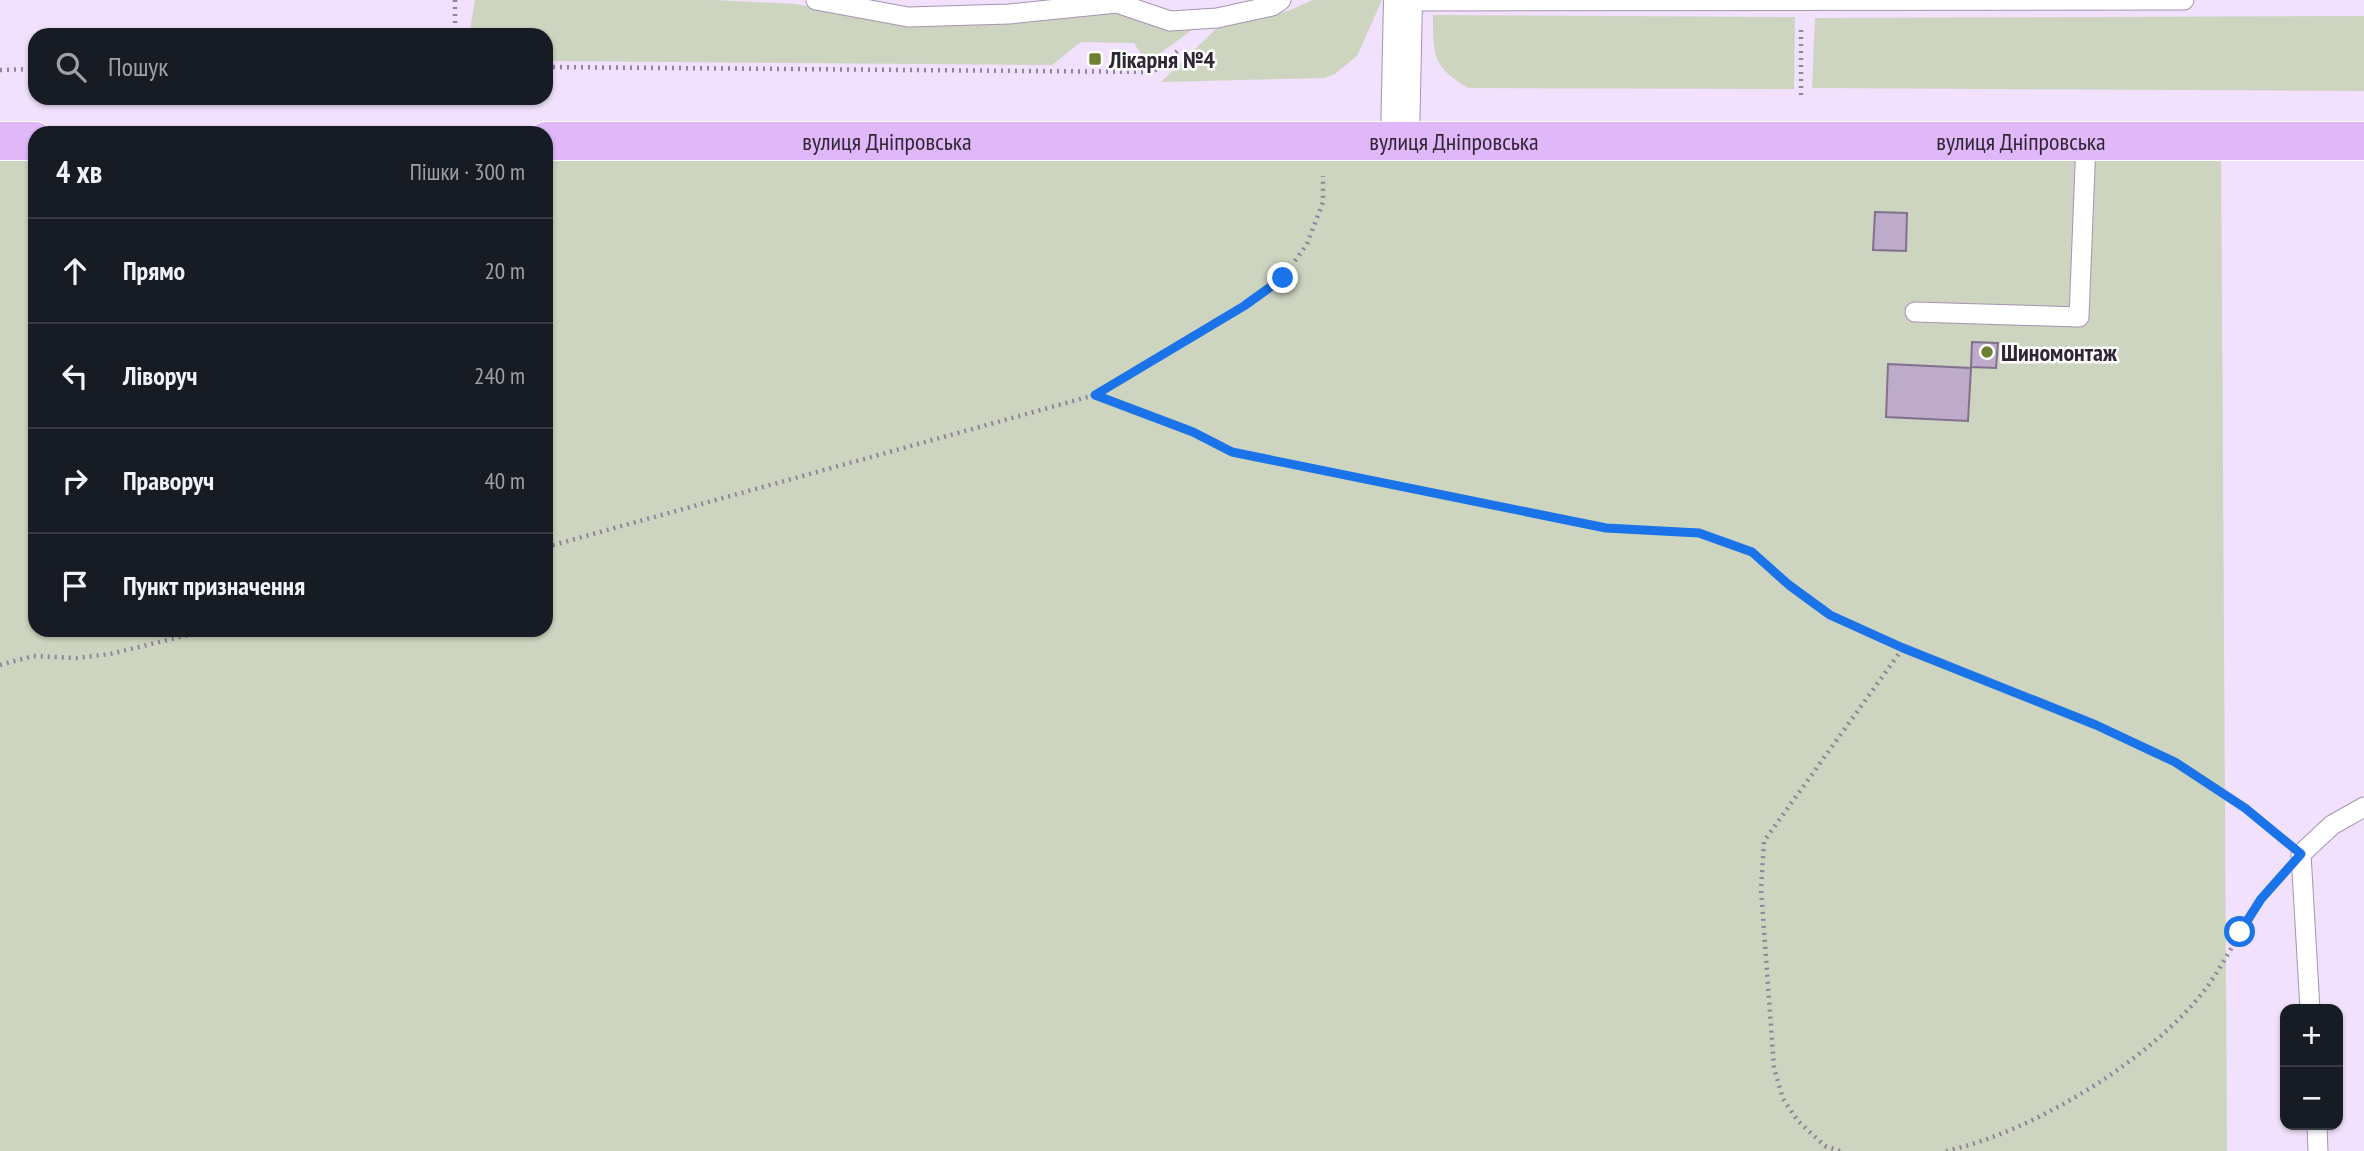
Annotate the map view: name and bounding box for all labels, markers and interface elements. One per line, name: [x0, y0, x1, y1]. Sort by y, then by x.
search box: [28, 28, 553, 105]
place label: Лікарня №4: [1108, 44, 1216, 75]
icon: search: [52, 48, 90, 86]
text: Пошук: [108, 50, 168, 83]
marker: Лікарня №4: [1087, 51, 1103, 67]
street label: вулиця Дніпровська: [802, 126, 972, 157]
street label: вулиця Дніпровська: [1369, 126, 1539, 157]
street label: вулиця Дніпровська: [1936, 126, 2106, 157]
text: 4 хв: [56, 152, 102, 191]
text: Пішки · 300 m: [410, 157, 525, 186]
icon: ahead: [56, 252, 94, 290]
text: Прямо: [123, 254, 185, 287]
text: 20 m: [484, 256, 525, 285]
route end: [1267, 262, 1298, 293]
place label: Шиномонтаж: [2001, 337, 2118, 368]
marker: Шиномонтаж: [1979, 344, 1995, 360]
icon: left: [56, 357, 94, 395]
text: Ліворуч: [123, 359, 197, 392]
text: 240 m: [474, 361, 525, 390]
icon: right: [56, 462, 94, 500]
text: Праворуч: [123, 464, 214, 497]
text: 40 m: [484, 466, 525, 495]
icon: arrive: [56, 567, 94, 605]
text: Пункт призначення: [123, 569, 305, 602]
route start: [2224, 916, 2255, 947]
map controls: [2280, 1004, 2343, 1130]
button: +: [2280, 1004, 2343, 1067]
button: −: [2280, 1067, 2343, 1130]

